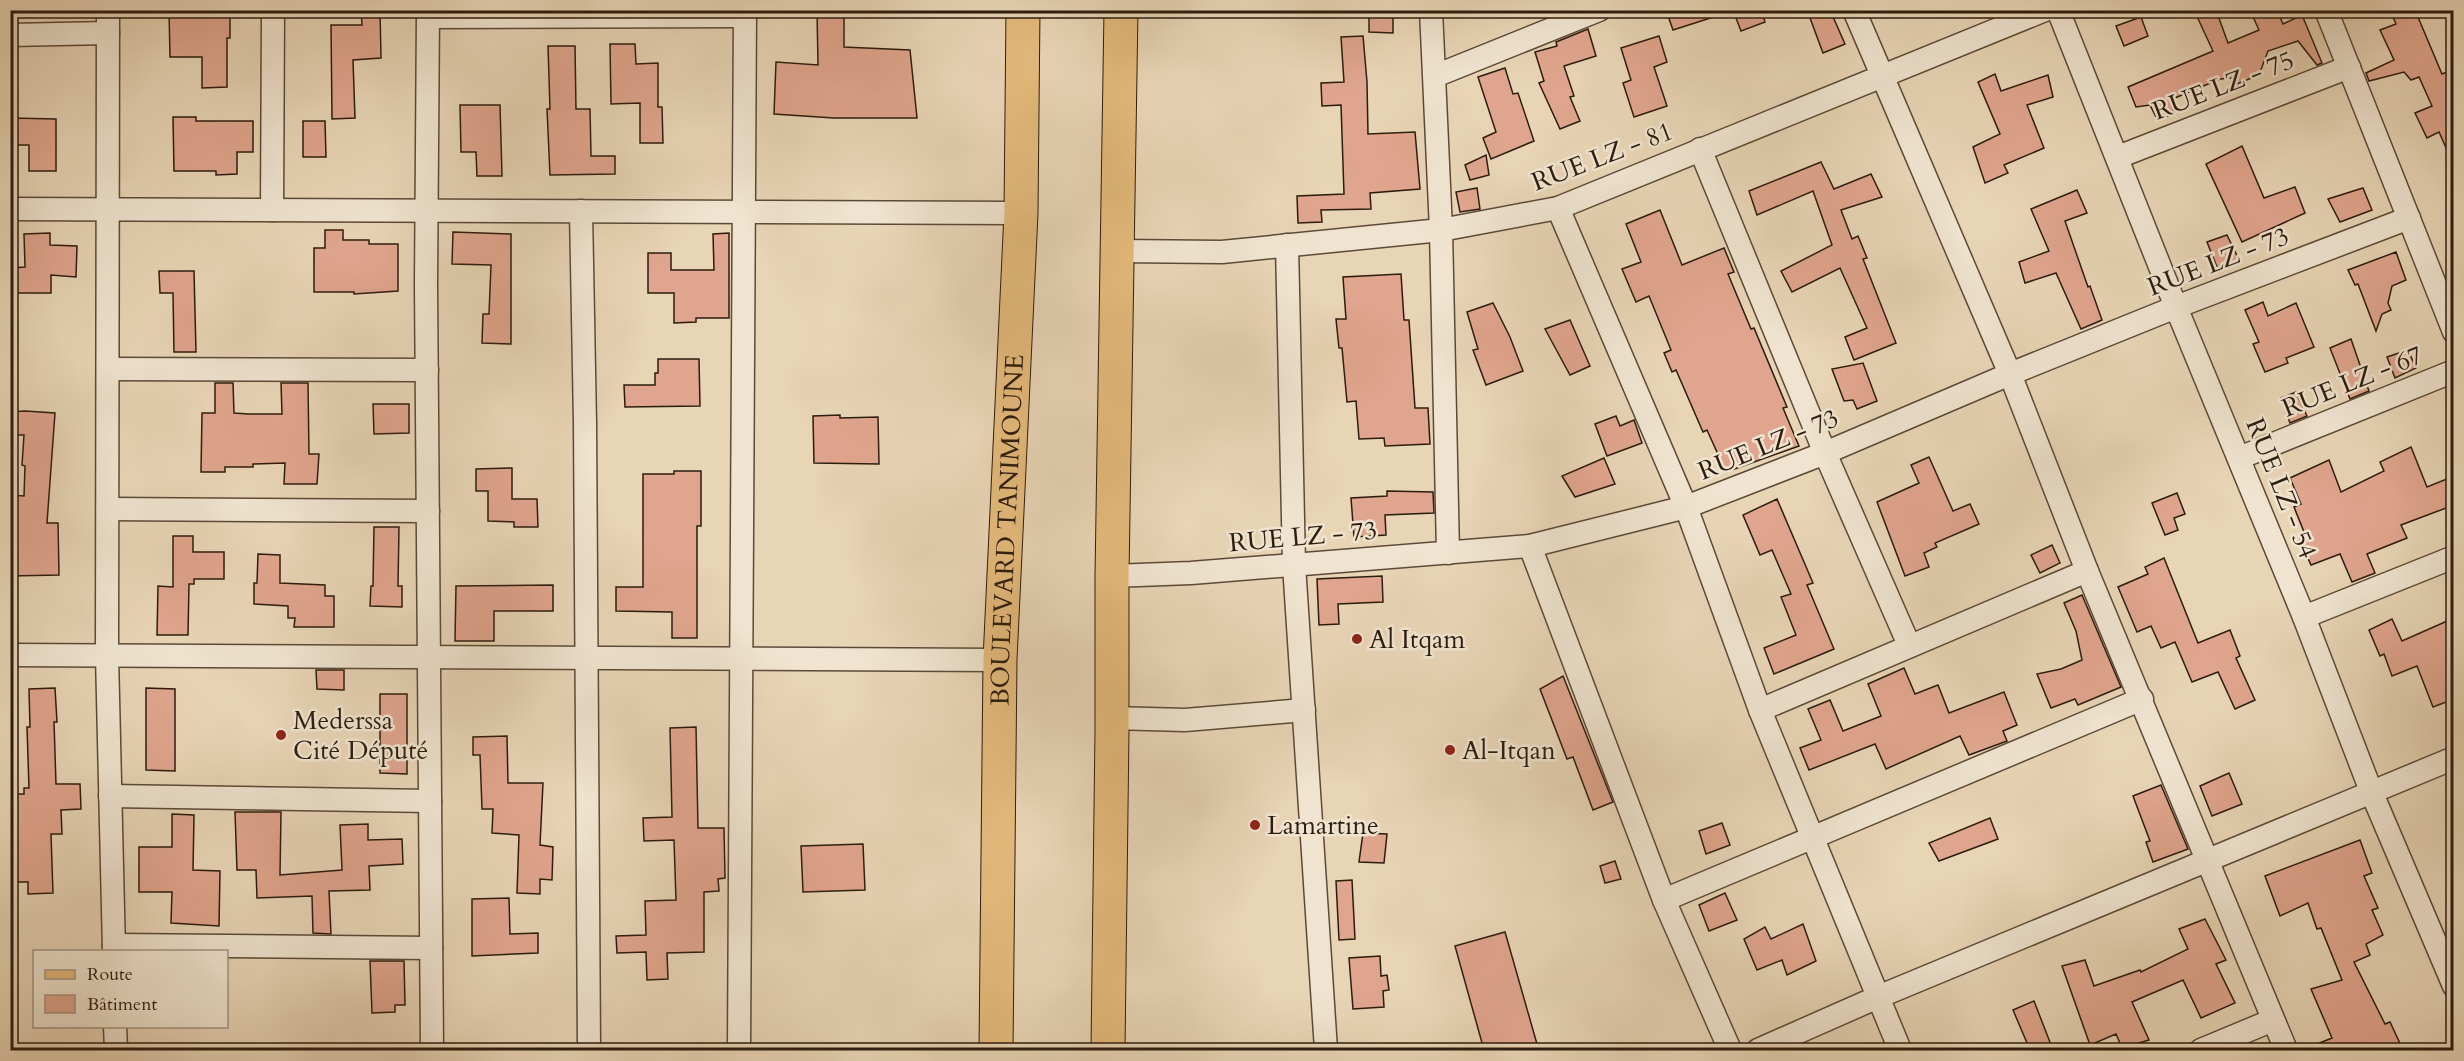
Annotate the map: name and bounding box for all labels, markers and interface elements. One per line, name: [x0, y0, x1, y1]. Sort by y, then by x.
street label: RUE LZ - 75: [2147, 42, 2299, 128]
street label: RUE LZ - 81: [1526, 113, 1678, 199]
street label: RUE LZ - 73: [2142, 218, 2294, 304]
street label: RUE LZ - 67: [2277, 337, 2428, 426]
street label: BOULEVARD TANIMOUNE: [983, 354, 1032, 706]
street label: RUE LZ - 73: [1693, 400, 1844, 489]
street label: RUE LZ - 54: [2237, 413, 2326, 564]
street label: RUE LZ - 73: [1227, 513, 1379, 560]
place label: Al Itqam: [1369, 622, 1465, 657]
marker: Al Itqam: [1350, 632, 1364, 646]
place label: Mederssa Cité Député: [293, 703, 428, 768]
marker: Mederssa Cité Député: [274, 728, 288, 742]
place label: Al-Itqan: [1462, 733, 1556, 768]
marker: Al-Itqan: [1443, 743, 1457, 757]
place label: Lamartine: [1267, 808, 1379, 843]
marker: Lamartine: [1248, 818, 1262, 832]
legend: [33, 950, 228, 1028]
text: Route: [87, 962, 133, 987]
text: Bâtiment: [87, 992, 157, 1017]

